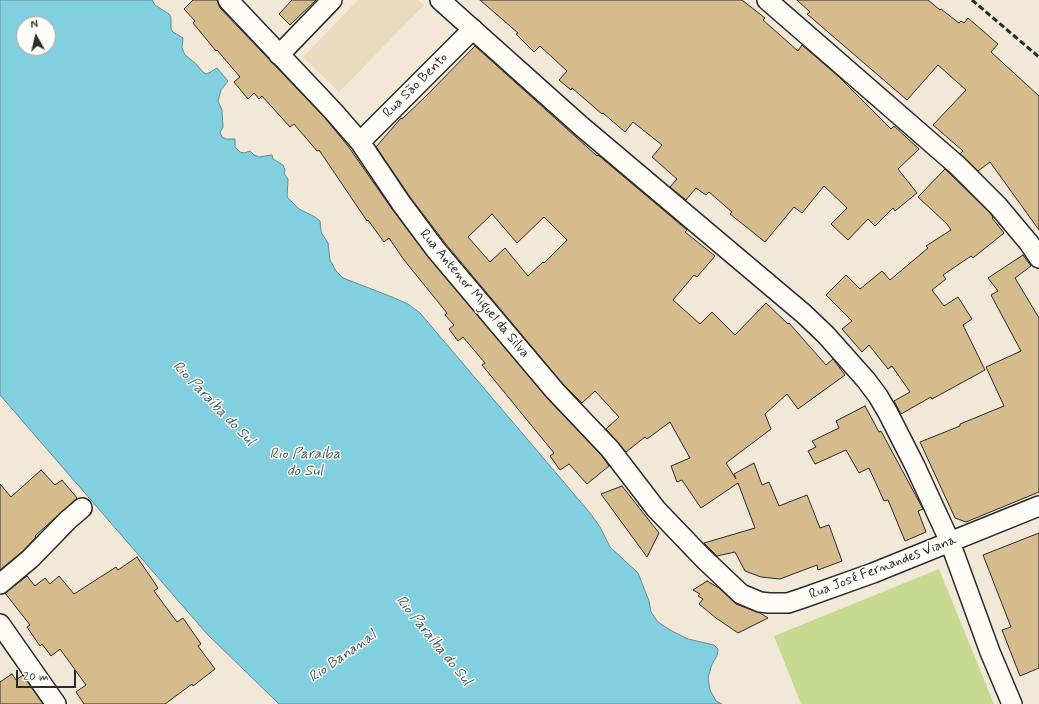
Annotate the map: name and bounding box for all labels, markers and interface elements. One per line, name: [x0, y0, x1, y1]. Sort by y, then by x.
north arrow: [16, 16, 56, 56]
text: N: [30, 18, 39, 33]
street label: Rua São Bento: [380, 50, 452, 122]
street label: Rua Antenor Miguel da Silva: [415, 226, 533, 362]
water label: Rio Paraíba do Sul: [168, 358, 258, 450]
water label: Rio Paraiba do Sul: [270, 446, 340, 481]
street label: Rua José Fernandes Viana: [807, 532, 959, 604]
water label: Rio Paraíba do Sul: [391, 592, 475, 690]
water label: Rio Bananal: [306, 627, 380, 687]
scale bar: [18, 662, 78, 688]
text: 20 m: [23, 669, 49, 685]

